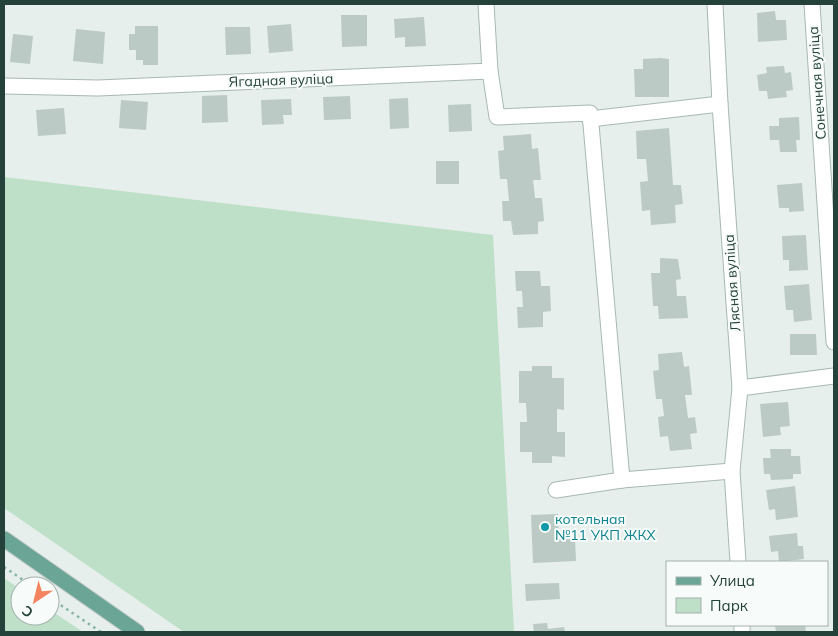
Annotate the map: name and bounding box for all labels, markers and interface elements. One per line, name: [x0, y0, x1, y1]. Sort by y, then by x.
street label: Сонечная вуліца: [804, 26, 830, 140]
street label: Ягадная вуліца: [228, 69, 334, 91]
street label: Лясная вуліца: [720, 234, 744, 332]
place label: котельная №11 УКП ЖКХ: [555, 510, 656, 544]
marker: котельная №11 УКП ЖКХ: [539, 521, 551, 533]
legend: [666, 561, 828, 626]
text: Улица: [709, 571, 755, 590]
north arrow: [10, 576, 60, 626]
text: Парк: [710, 596, 749, 615]
text: С: [18, 602, 37, 622]

